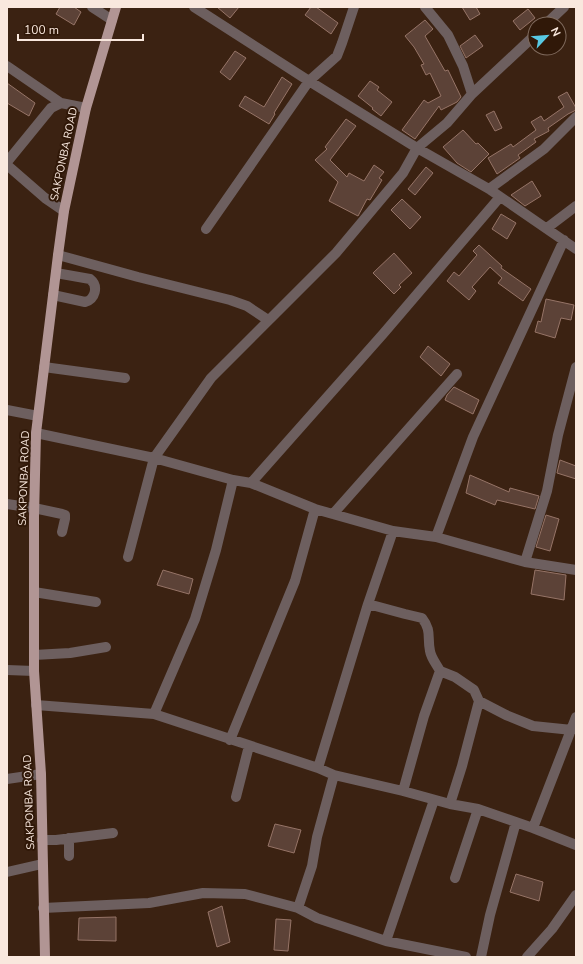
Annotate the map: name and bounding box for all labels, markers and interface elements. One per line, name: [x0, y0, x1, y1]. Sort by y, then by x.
scale bar: [18, 16, 143, 42]
north arrow: [527, 16, 567, 56]
text: 100 m: [24, 22, 59, 38]
text: N: [547, 25, 564, 39]
street label: SAKPONBA ROAD: [47, 106, 81, 202]
street label: SAKPONBA ROAD: [15, 430, 33, 526]
street label: SAKPONBA ROAD: [20, 754, 38, 850]

